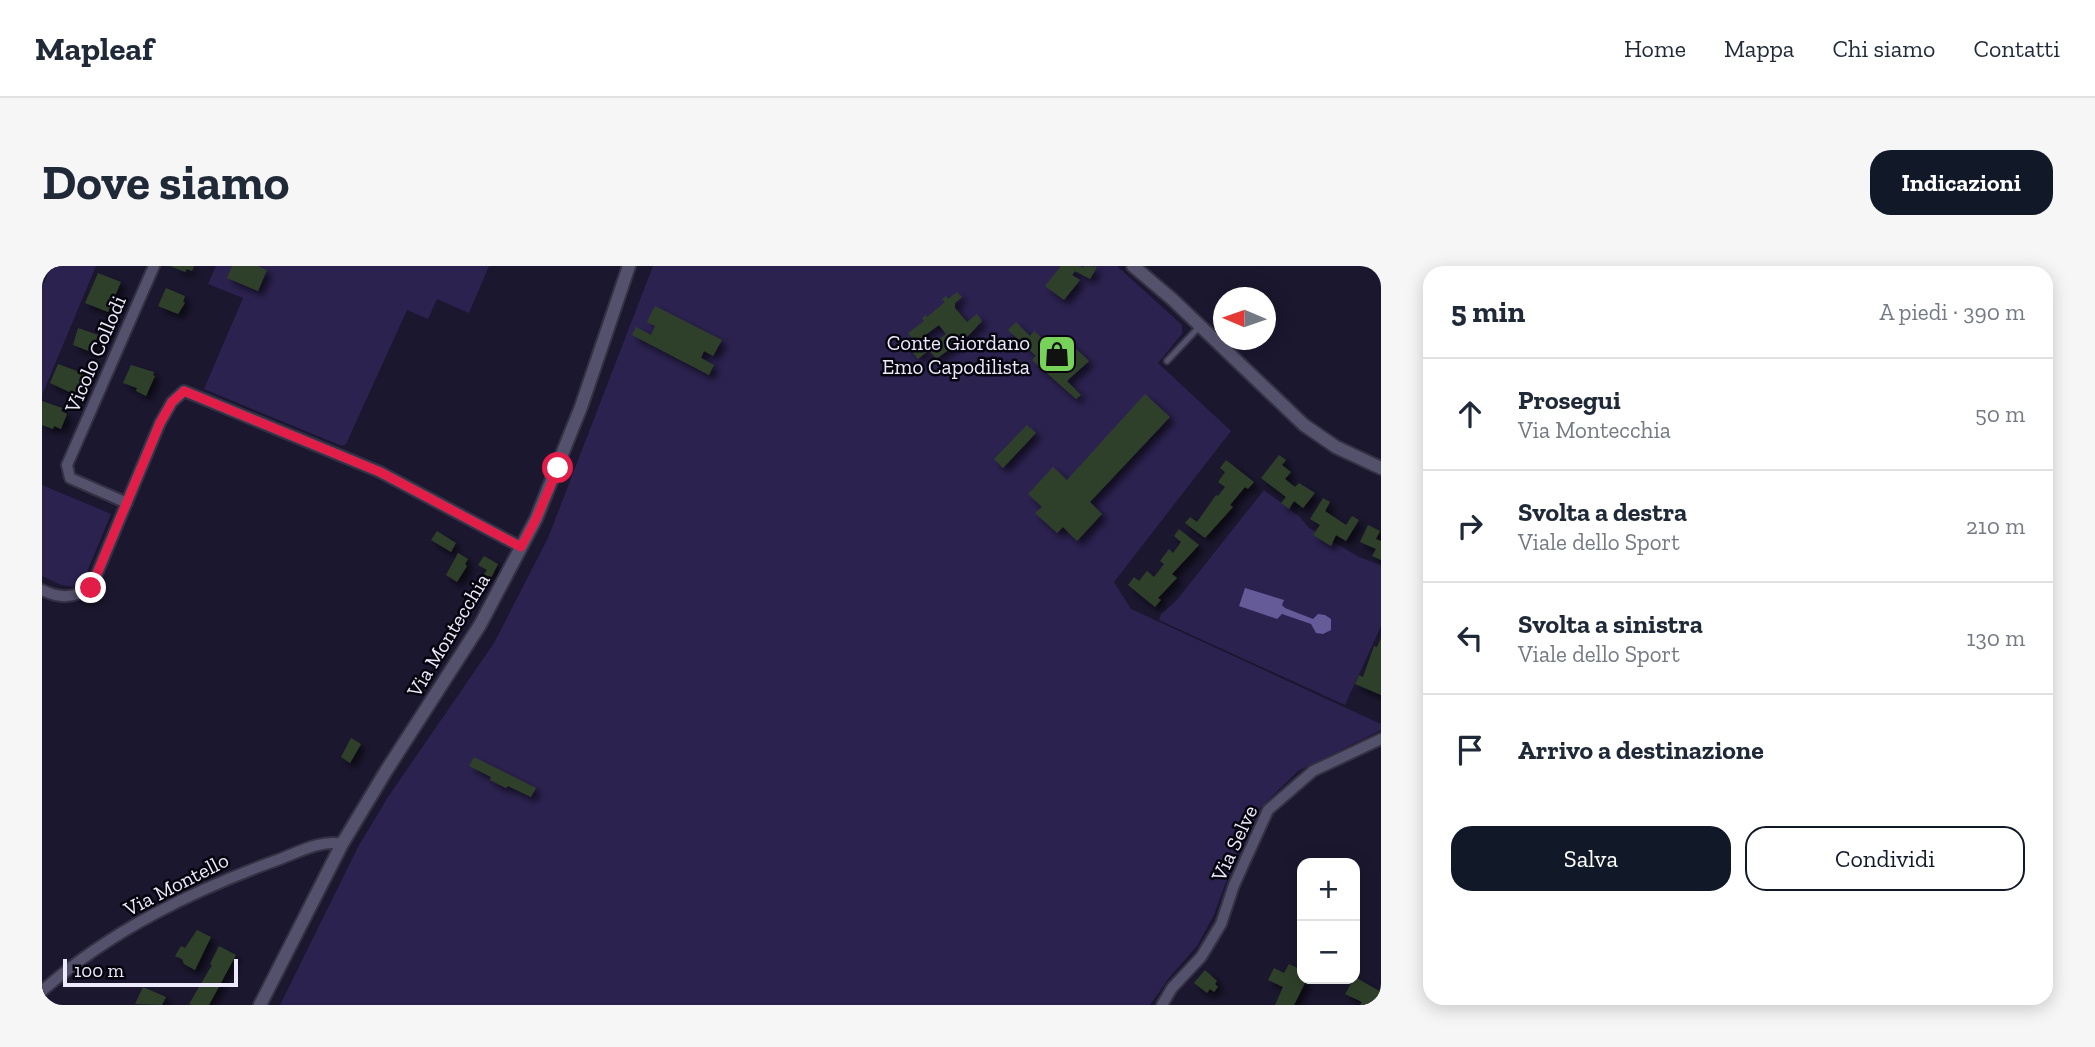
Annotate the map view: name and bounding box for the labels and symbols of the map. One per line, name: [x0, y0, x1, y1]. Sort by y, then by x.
north arrow: [1213, 287, 1276, 350]
street label: Vicolo Collodi: [59, 292, 131, 417]
place label: Conte Giordano Emo Capodilista: [882, 330, 1030, 379]
shop icon: Conte Giordano Emo Capodilista: [1036, 333, 1078, 375]
route start: [542, 452, 573, 483]
street label: Via Montecchia: [401, 569, 495, 702]
route end: [75, 572, 106, 603]
street label: Via Selve: [1205, 801, 1262, 886]
street label: Via Montello: [118, 847, 233, 922]
scale bar: [63, 956, 238, 988]

